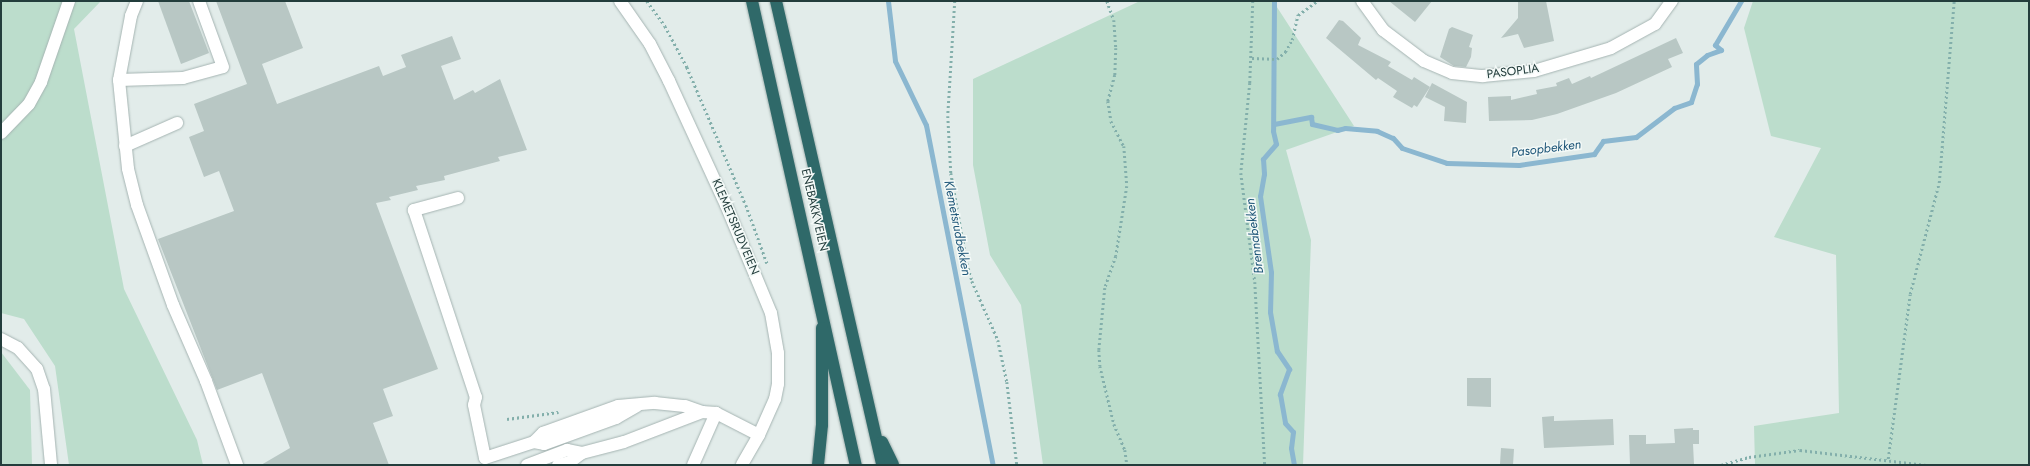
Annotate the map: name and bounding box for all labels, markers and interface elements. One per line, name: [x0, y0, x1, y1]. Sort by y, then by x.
street label: PASOPLIA: [1486, 62, 1540, 82]
water label: Pasopbekken: [1510, 137, 1582, 161]
street label: ENEBAKKVEIEN: [798, 167, 830, 253]
street label: KLEMETSRUDVEIEN: [708, 177, 762, 277]
water label: Klemetsrudbekken: [940, 179, 974, 277]
water label: Brennabekken: [1243, 197, 1267, 275]

